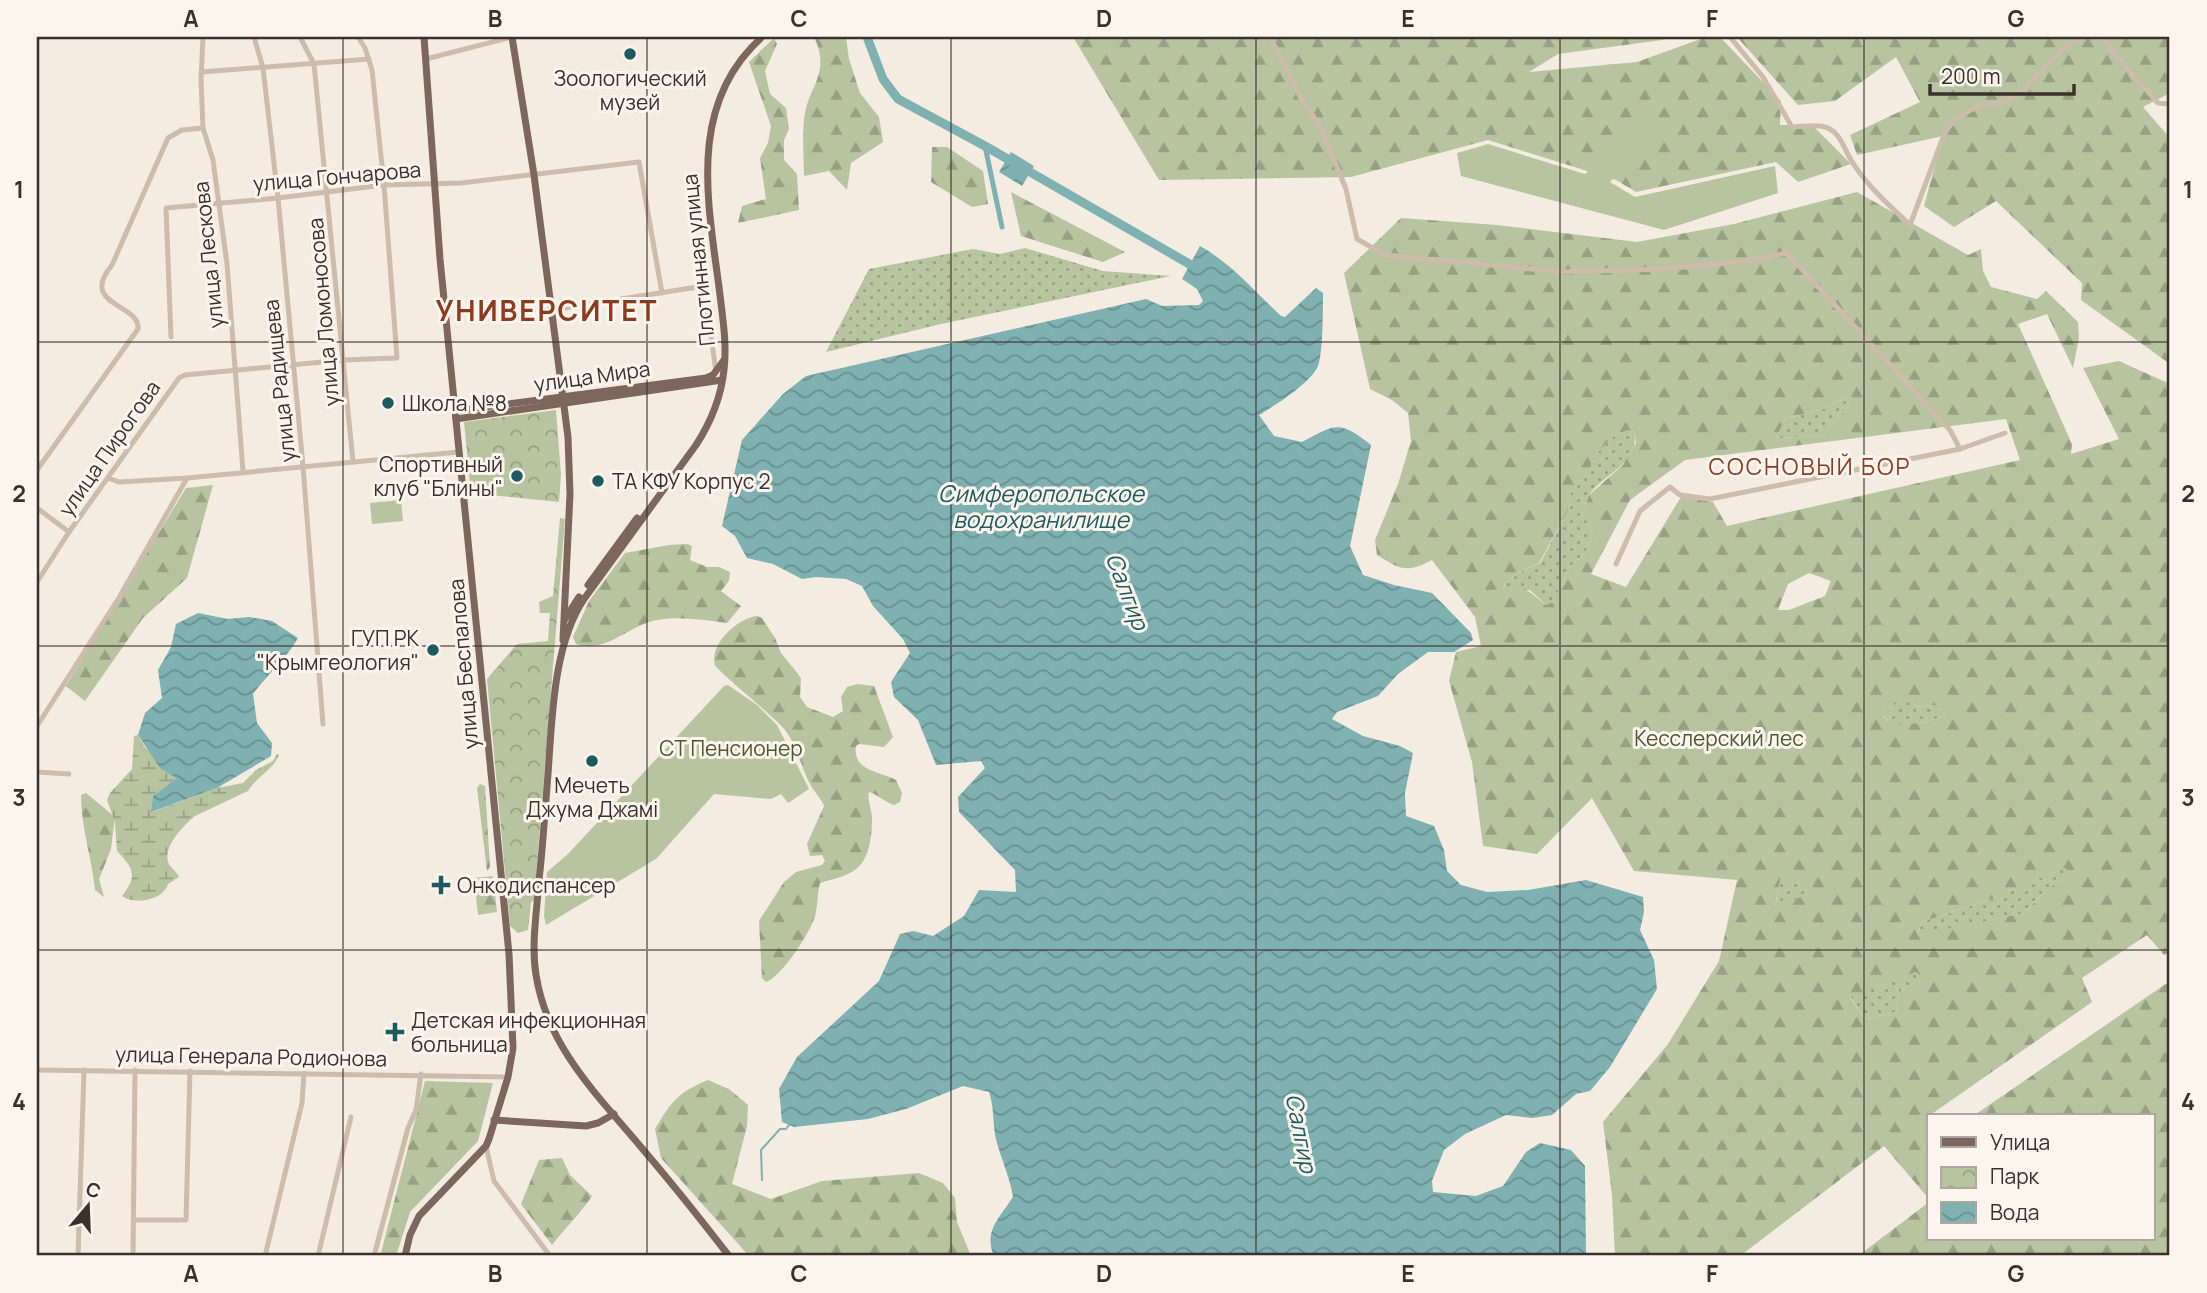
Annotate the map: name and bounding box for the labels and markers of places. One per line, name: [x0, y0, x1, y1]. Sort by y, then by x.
marker: Зоологический музей: [622, 46, 638, 62]
place label: Зоологический музей: [553, 64, 707, 116]
place label: Школа №8: [402, 389, 507, 417]
marker: Школа №8: [380, 395, 396, 411]
place label: Спортивный клуб "Блины": [374, 450, 503, 502]
place label: ТА КФУ Корпус 2: [612, 467, 771, 495]
marker: Спортивный клуб "Блины": [509, 468, 525, 484]
marker: ТА КФУ Корпус 2: [590, 473, 606, 489]
place label: ГУП РК "Крымгеология": [257, 624, 420, 676]
marker: ГУП РК "Крымгеология": [425, 642, 441, 658]
marker: Мечеть Джума Джамі: [584, 753, 600, 769]
place label: Мечеть Джума Джамі: [526, 771, 658, 823]
place label: Онкодиспансер: [457, 871, 616, 899]
marker: Онкодиспансер: [431, 875, 451, 895]
place label: Детская инфекционная больница: [411, 1006, 646, 1058]
marker: Детская инфекционная больница: [385, 1022, 405, 1042]

